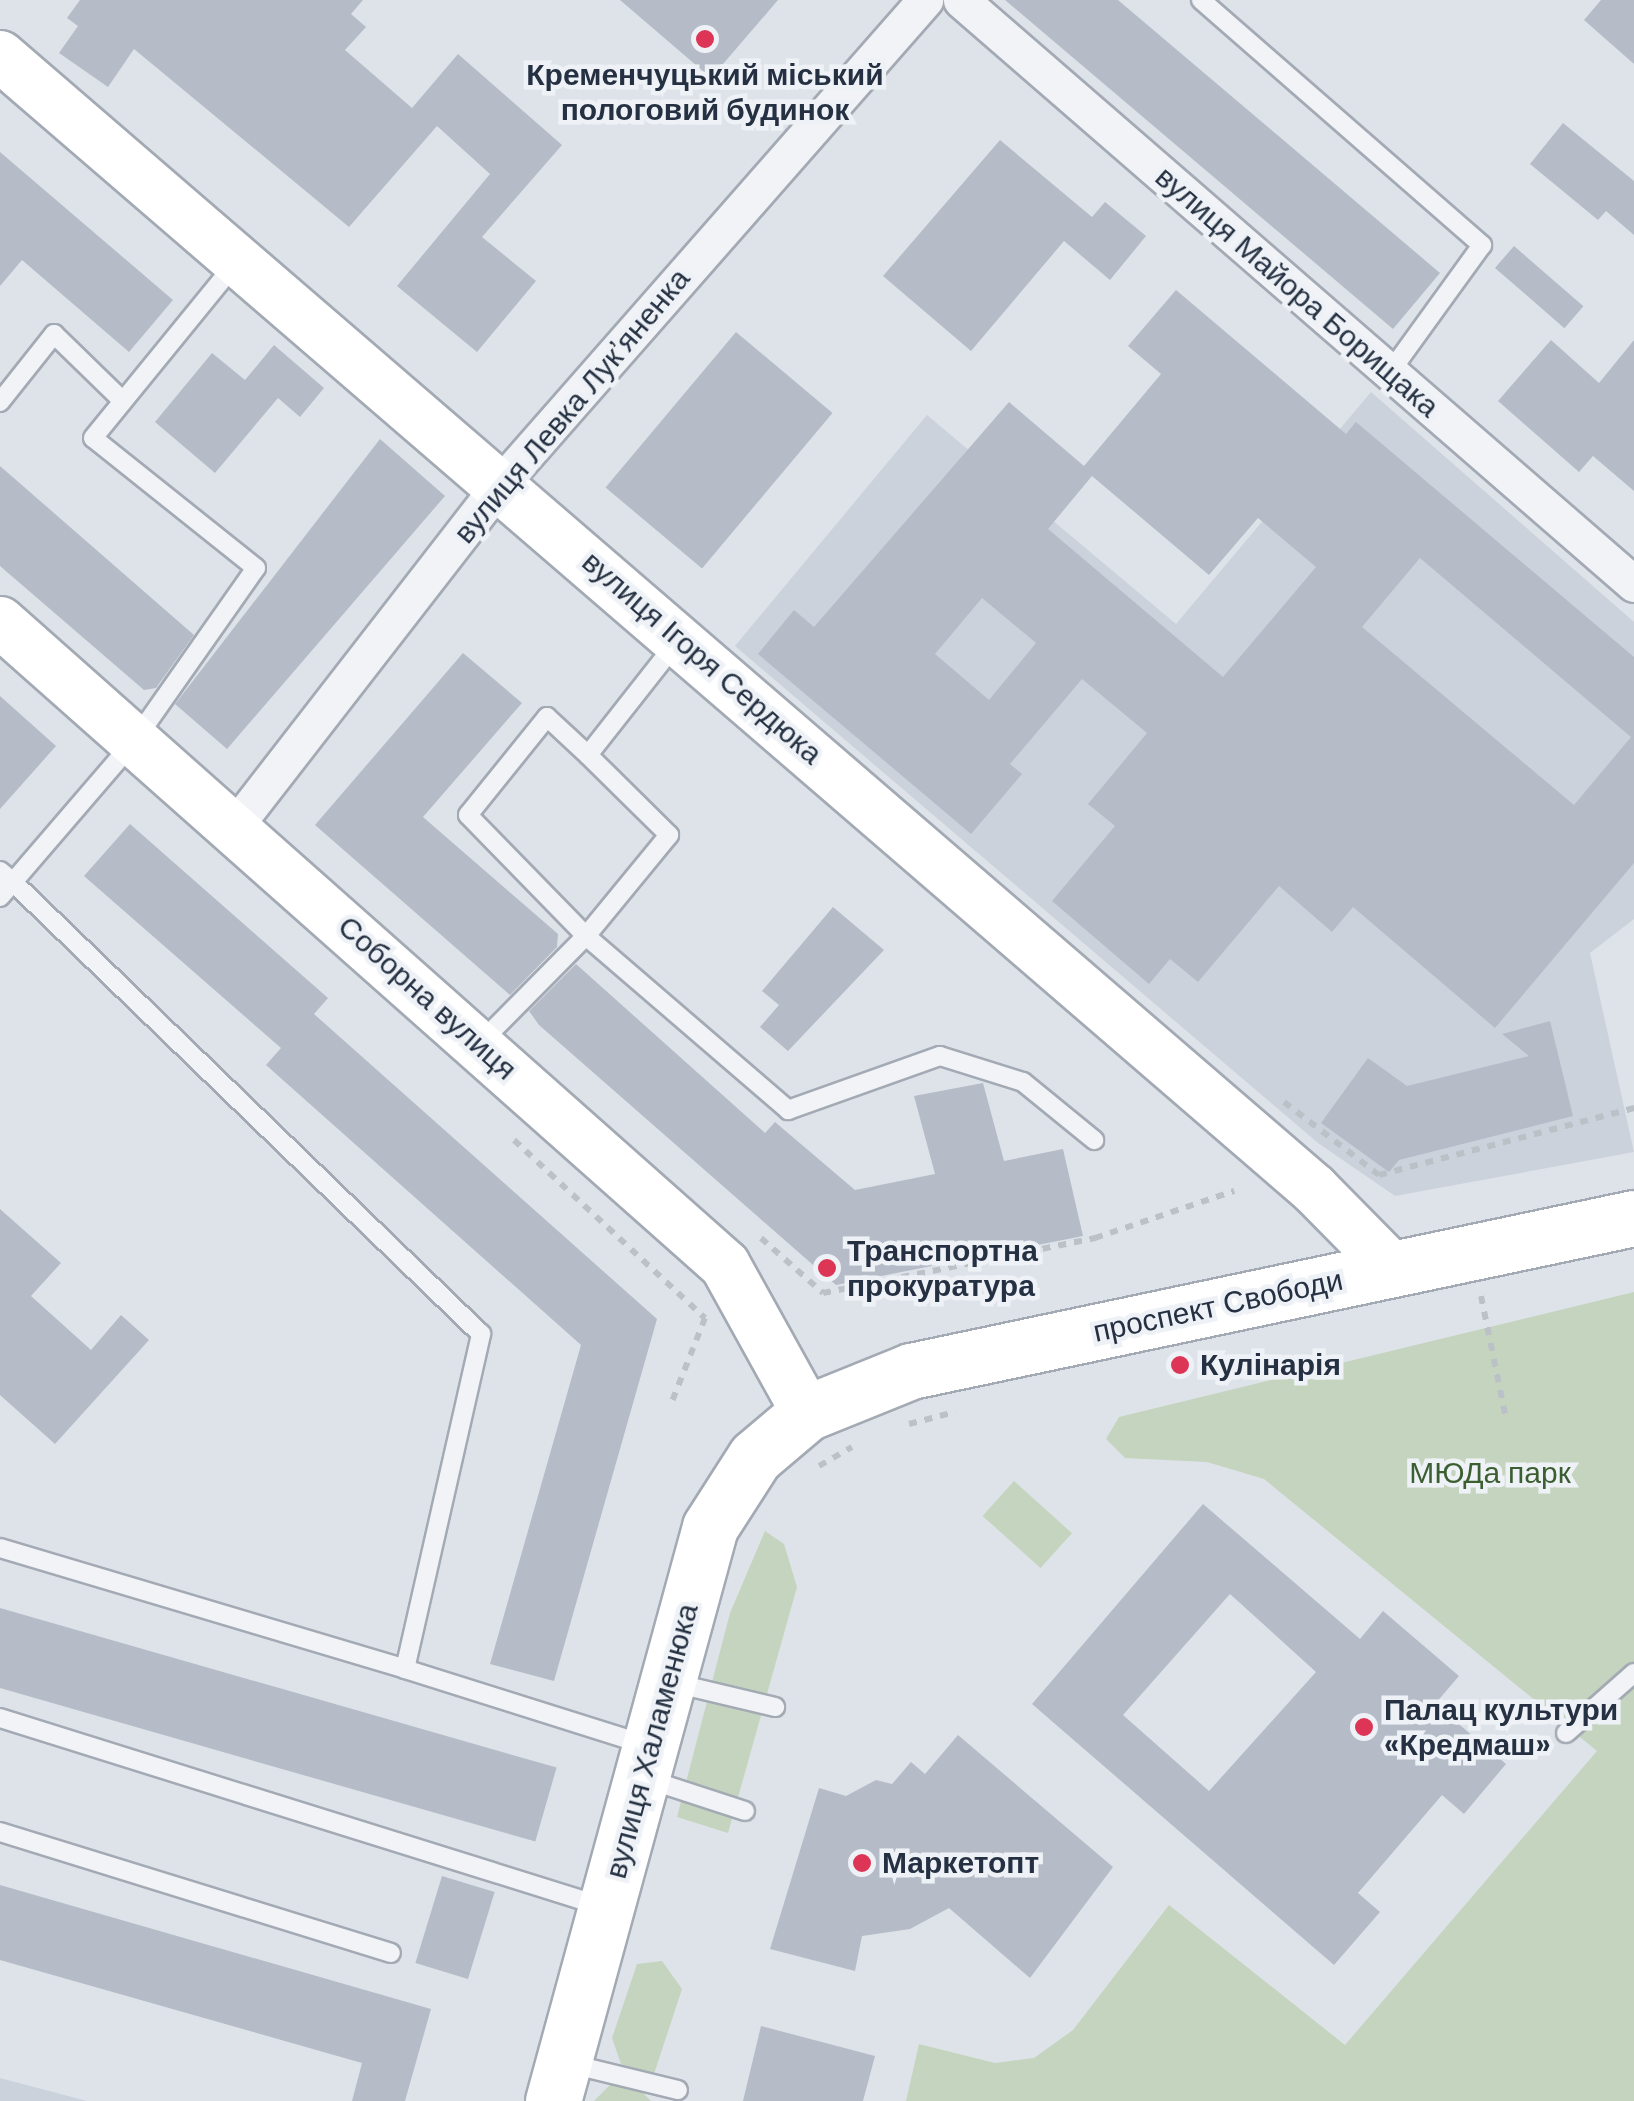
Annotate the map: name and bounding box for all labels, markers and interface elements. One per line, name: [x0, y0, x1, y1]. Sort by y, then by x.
marker: Кременчуцький міський пологовий будинок: [692, 26, 718, 52]
place label: Кременчуцький міський пологовий будинок: [526, 57, 884, 128]
street label: вулиця Майора Борищака: [1148, 159, 1446, 425]
street label: вулиця Левка Лукʼяненка: [447, 261, 697, 551]
street label: вулиця Ігоря Сердюка: [575, 544, 829, 772]
street label: Соборна вулиця: [330, 909, 524, 1087]
place label: Транспортна прокуратура: [847, 1233, 1038, 1304]
marker: Транспортна прокуратура: [816, 1257, 838, 1279]
street label: проспект Свободи: [1090, 1262, 1346, 1350]
place label: Кулінарія: [1200, 1347, 1341, 1383]
marker: Кулінарія: [1169, 1354, 1191, 1376]
park label: МЮДа парк: [1409, 1455, 1571, 1491]
street label: вулиця Халаменюка: [598, 1600, 706, 1882]
place label: Палац культури «Кредмаш»: [1384, 1692, 1618, 1762]
marker: Палац культури «Кредмаш»: [1353, 1716, 1375, 1738]
place label: Маркетопт: [882, 1845, 1039, 1881]
marker: Маркетопт: [851, 1852, 873, 1874]

